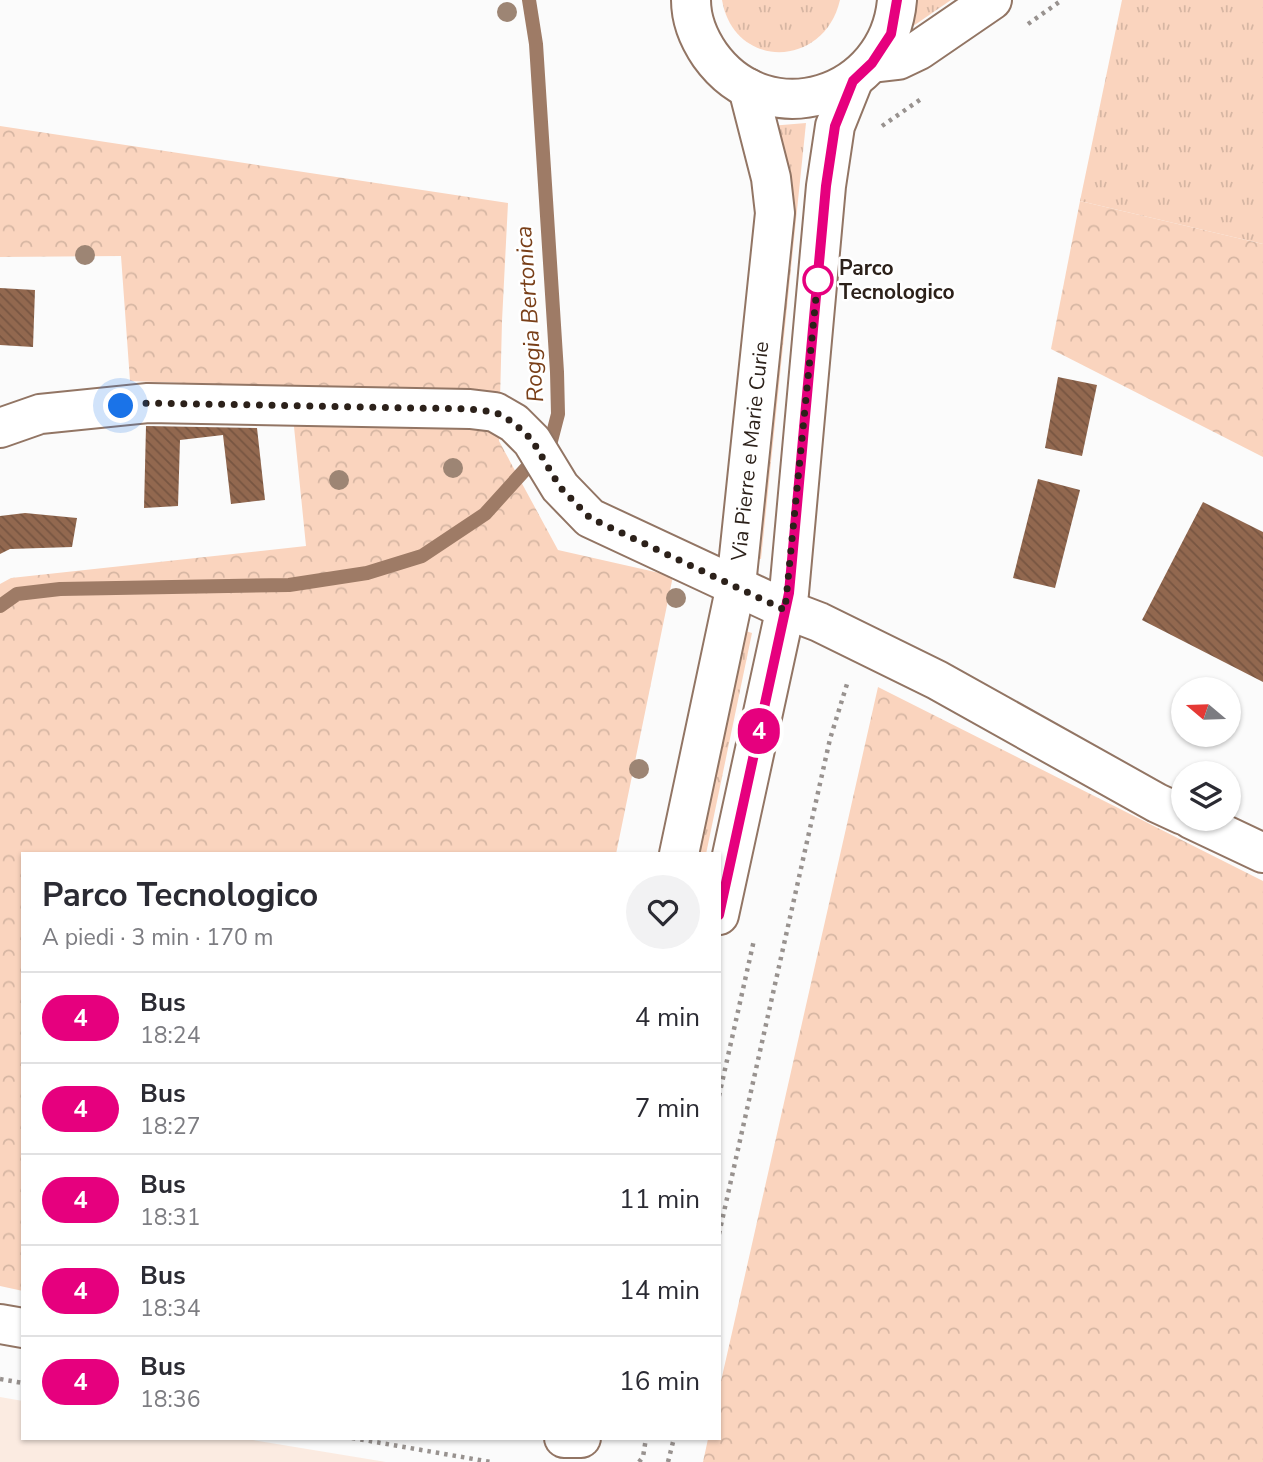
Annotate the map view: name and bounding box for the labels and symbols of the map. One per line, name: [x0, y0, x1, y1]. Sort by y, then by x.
water label: Roggia Bertonica: [508, 225, 551, 403]
place label: Parco Tecnologico: [839, 254, 955, 306]
marker: Parco Tecnologico: [803, 265, 833, 295]
street label: Via Pierre e Marie Curie: [724, 340, 775, 563]
your location: [103, 388, 138, 423]
north arrow: [1171, 677, 1241, 747]
line badge: 4: [736, 708, 782, 754]

